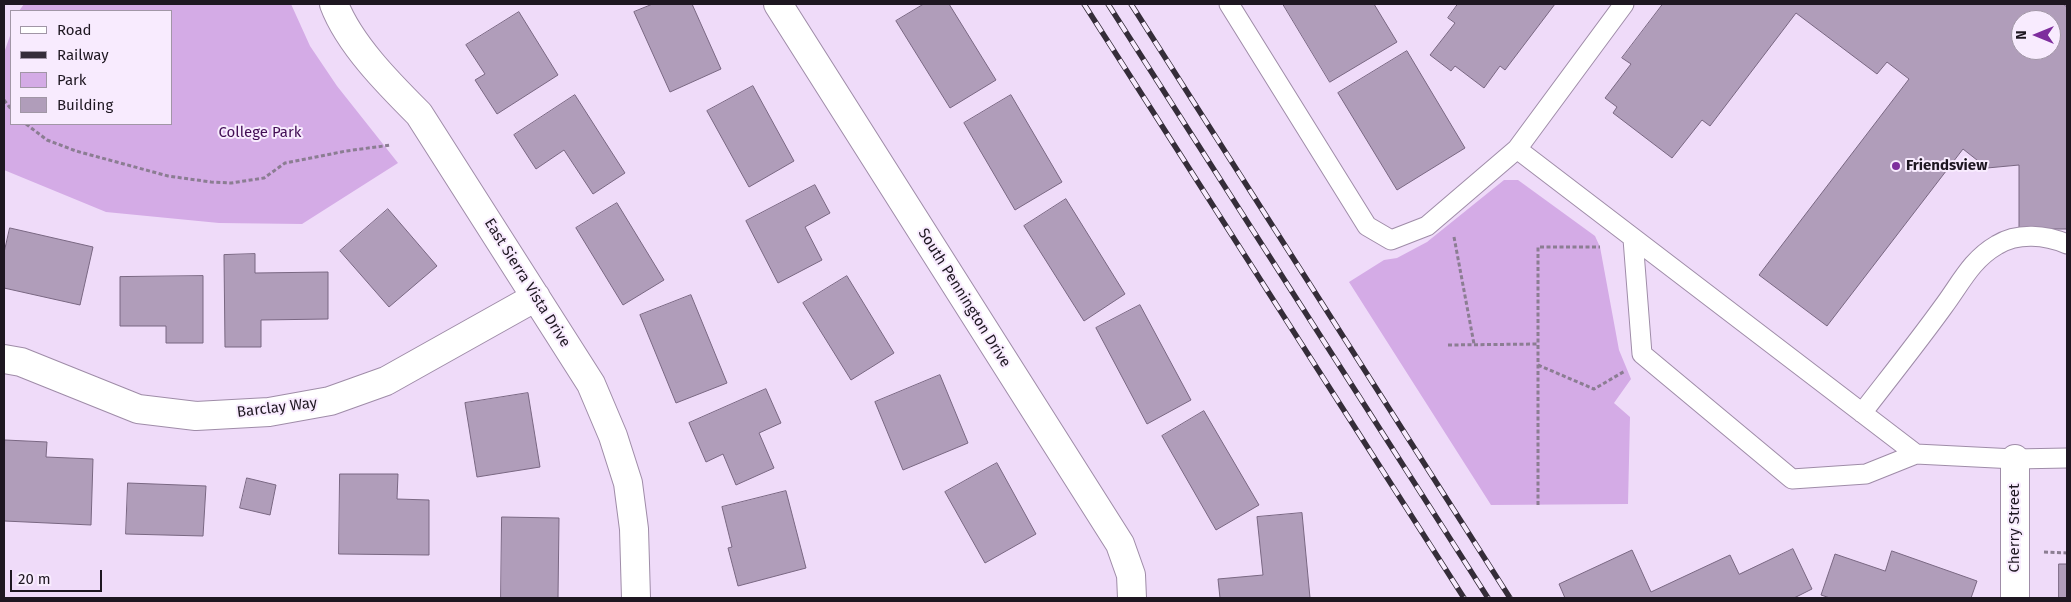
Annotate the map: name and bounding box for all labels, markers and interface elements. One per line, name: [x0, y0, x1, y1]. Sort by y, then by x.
legend: [10, 10, 172, 125]
north arrow: [2011, 10, 2061, 60]
text: Road: [57, 21, 92, 39]
text: N: [2013, 30, 2030, 40]
text: Railway: [57, 46, 109, 64]
text: Park: [57, 71, 87, 89]
text: Building: [57, 96, 113, 114]
park label: College Park: [219, 124, 301, 142]
place label: Friendsview: [1906, 157, 1987, 175]
marker: Friendsview: [1890, 160, 1902, 172]
street label: East Sierra Vista Drive: [480, 215, 574, 351]
street label: South Pennington Drive: [914, 225, 1014, 371]
street label: Barclay Way: [236, 394, 318, 422]
street label: Cherry Street: [2006, 484, 2024, 572]
scale bar: [12, 560, 105, 592]
text: 20 m: [18, 570, 51, 588]

